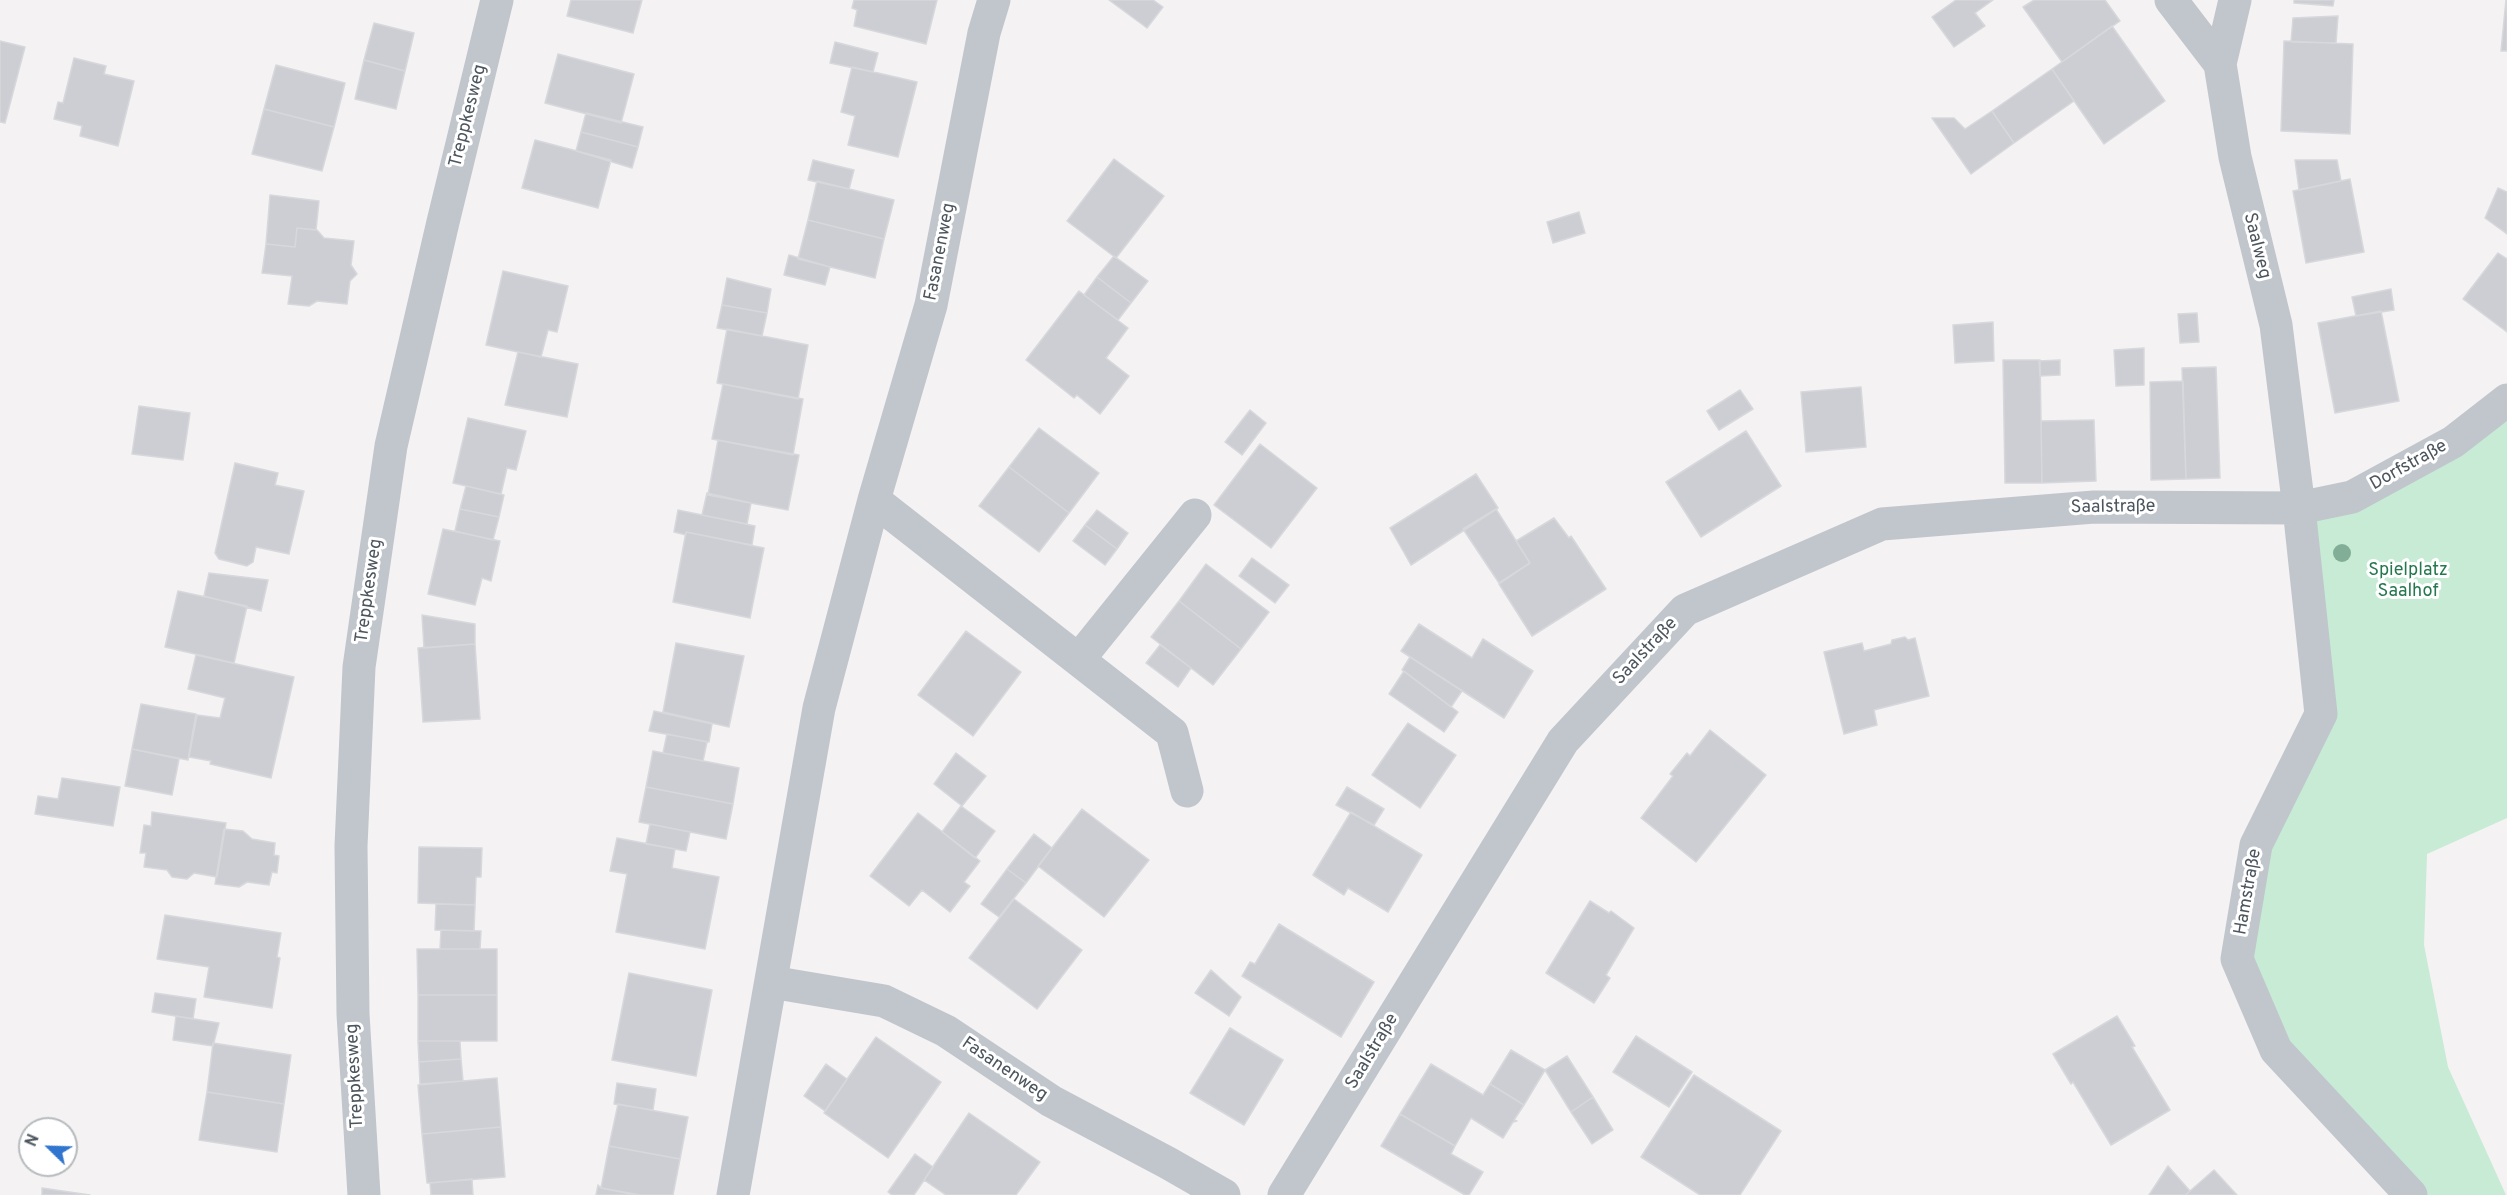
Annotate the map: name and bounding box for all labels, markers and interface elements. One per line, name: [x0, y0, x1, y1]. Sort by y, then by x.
street label: Treppkesweg: [446, 62, 492, 170]
street label: Fasanenweg: [921, 201, 961, 303]
street label: Saalweg: [2237, 211, 2275, 281]
street label: Dorfstraße: [2367, 436, 2451, 496]
street label: Saalstraße: [2071, 496, 2155, 520]
street label: Treppkesweg: [352, 537, 388, 645]
park label: Spielplatz Saalhof: [2368, 560, 2448, 602]
street label: Saalstraße: [1609, 614, 1683, 690]
street label: Hamstraße: [2231, 847, 2267, 937]
street label: Saalstraße: [1342, 1010, 1404, 1094]
street label: Treppkesweg: [342, 1023, 370, 1129]
street label: Fasanenweg: [957, 1033, 1051, 1107]
north arrow: [18, 1117, 78, 1177]
text: N: [22, 1132, 45, 1150]

